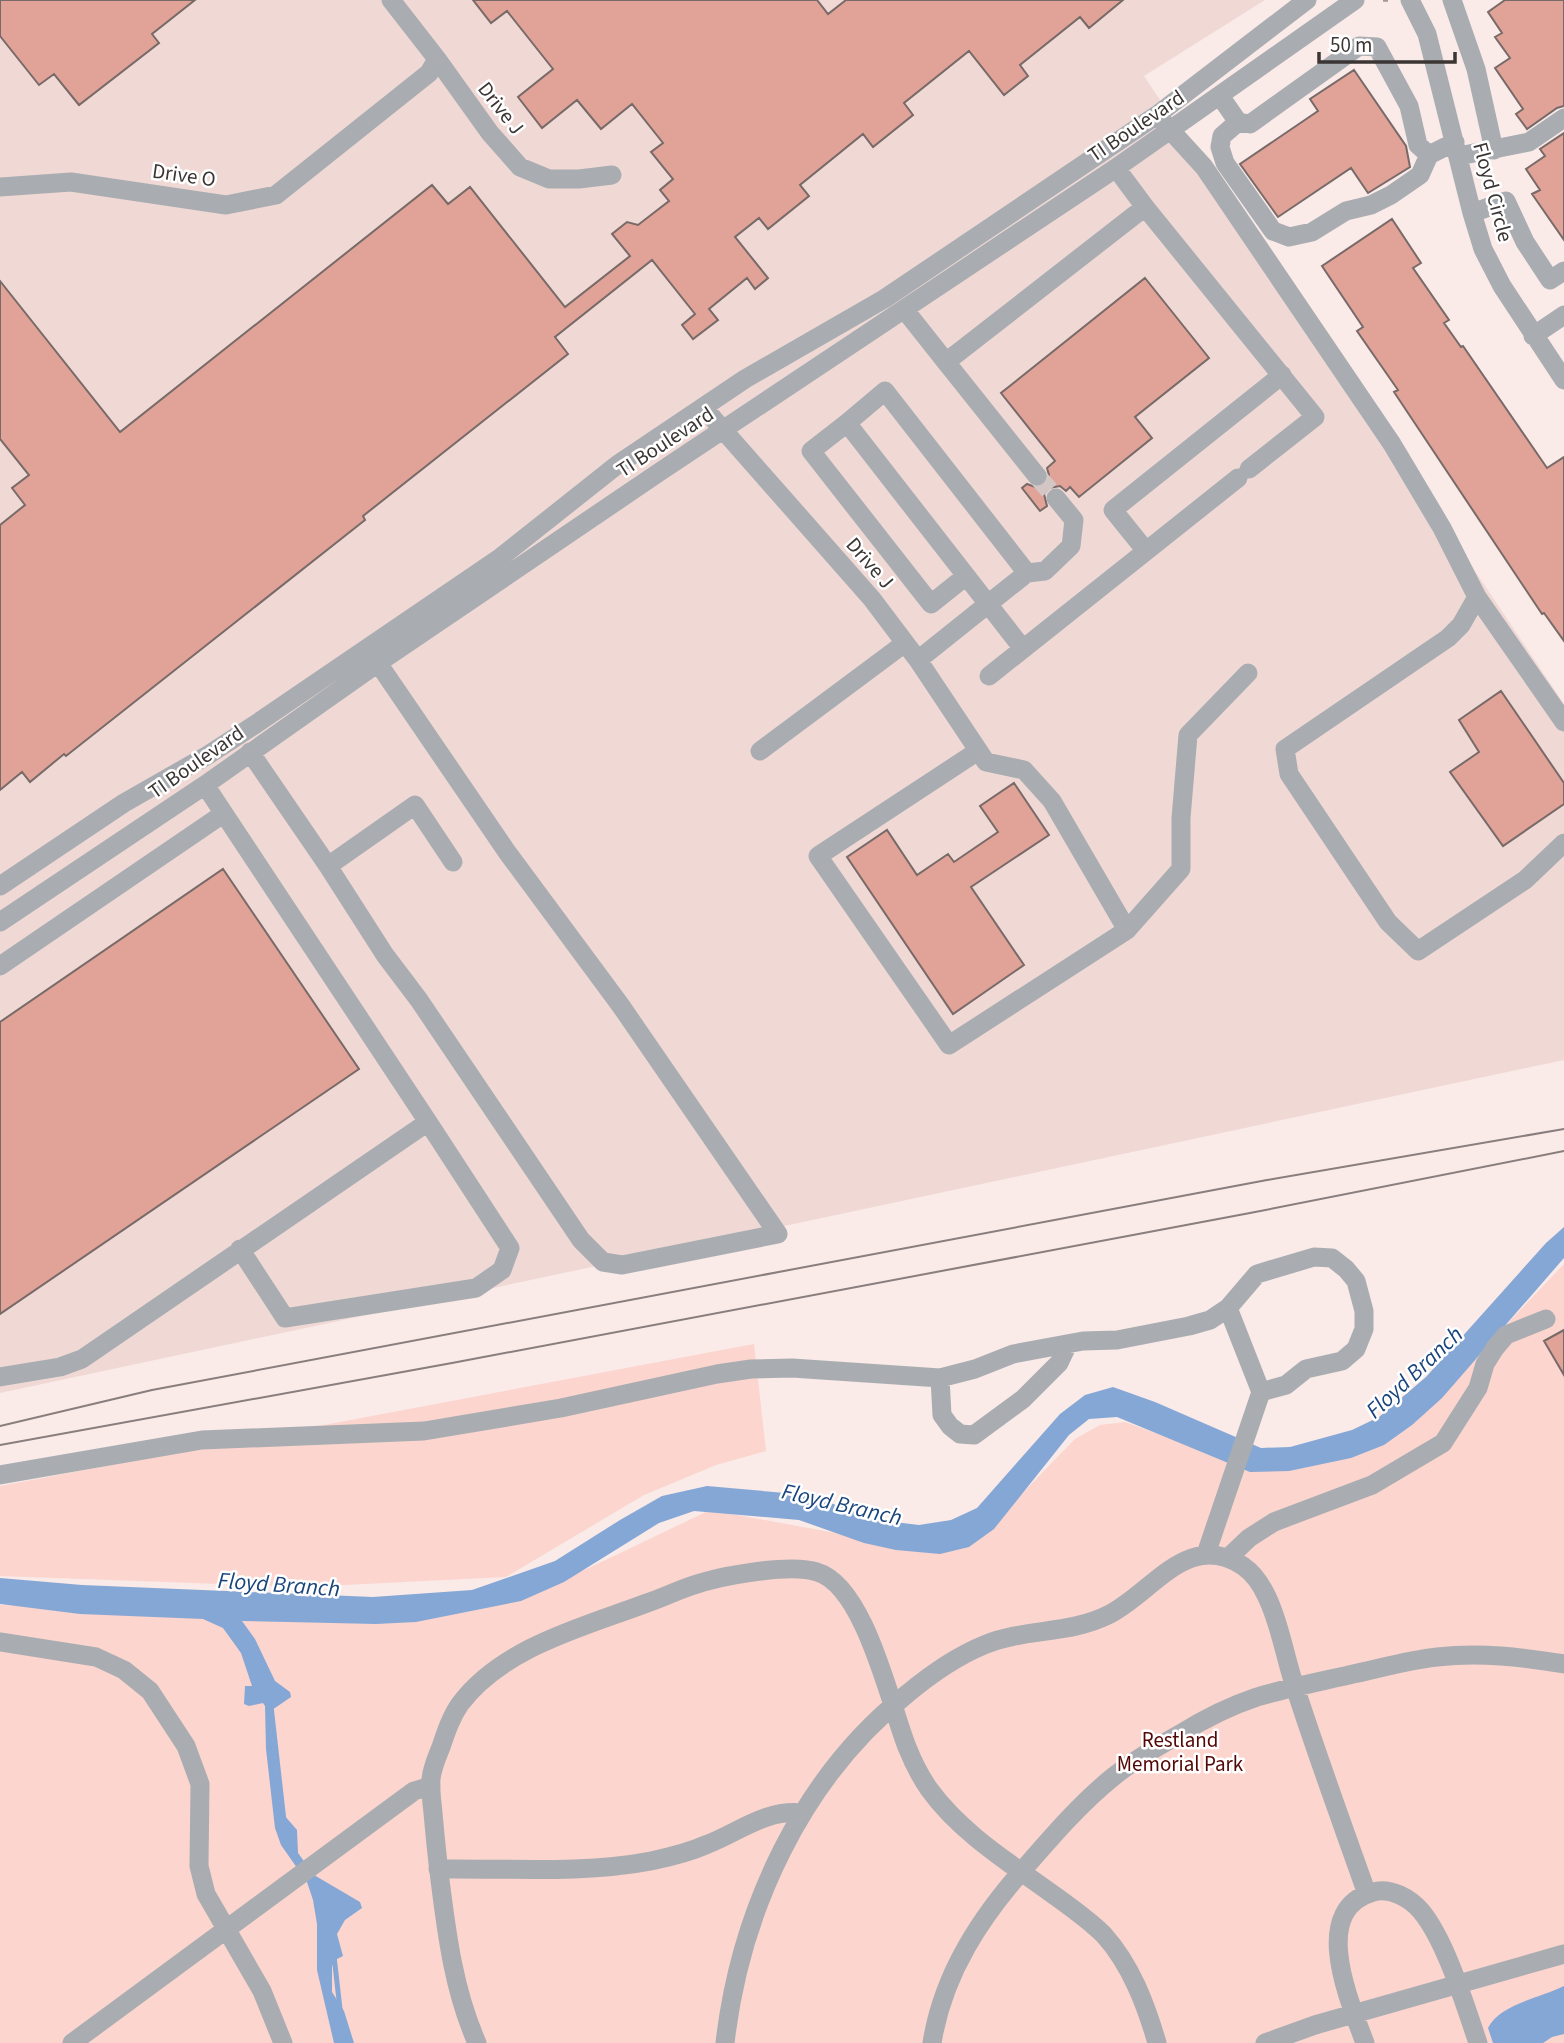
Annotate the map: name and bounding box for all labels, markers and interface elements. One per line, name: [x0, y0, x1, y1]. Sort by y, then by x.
scale bar: [1319, 21, 1456, 65]
text: 50 m: [1330, 30, 1372, 60]
street label: Drive J: [471, 75, 531, 141]
street label: TI Boulevard: [1082, 83, 1190, 169]
street label: Floyd Circle: [1465, 139, 1521, 245]
street label: Drive O: [150, 156, 218, 194]
street label: TI Boulevard: [610, 399, 720, 485]
street label: Drive J: [839, 531, 901, 595]
street label: TI Boulevard: [142, 718, 250, 806]
water label: Floyd Branch: [1358, 1319, 1470, 1426]
water label: Floyd Branch: [779, 1475, 905, 1534]
water label: Floyd Branch: [217, 1564, 341, 1605]
park label: Restland Memorial Park: [1117, 1725, 1244, 1779]

